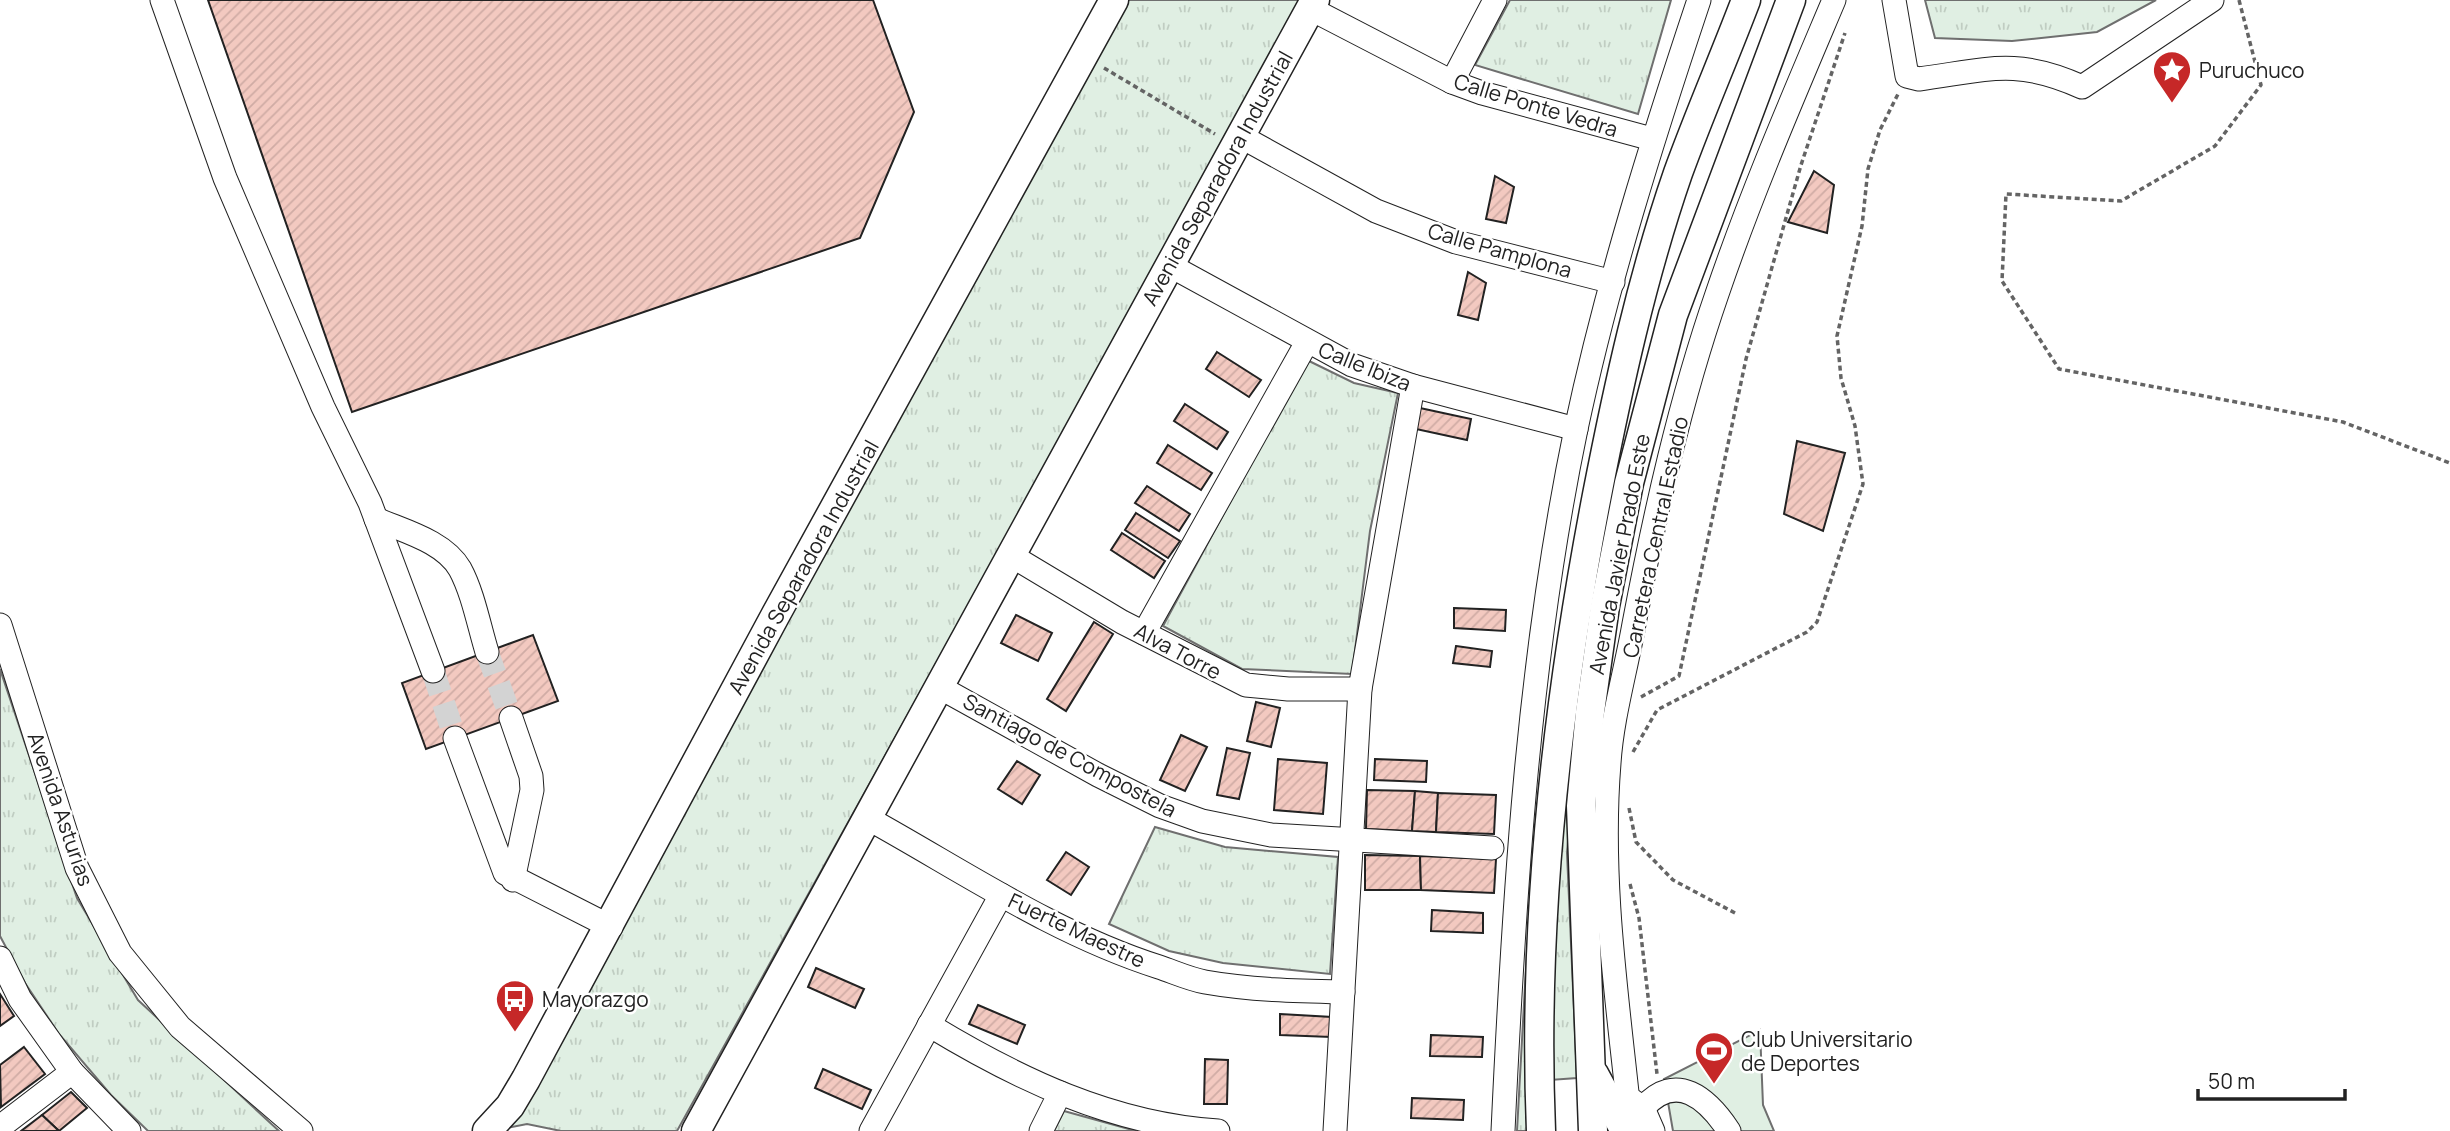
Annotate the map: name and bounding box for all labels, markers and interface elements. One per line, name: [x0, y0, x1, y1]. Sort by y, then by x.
street label: Avenida Separadora Industrial: [1135, 46, 1299, 310]
place icon: Puruchuco: [2151, 49, 2193, 104]
place label: Puruchuco: [2199, 56, 2305, 84]
street label: Calle Ponte Vedra: [1451, 67, 1621, 143]
street label: Calle Pamplona: [1425, 216, 1575, 284]
street label: Calle Ibiza: [1315, 335, 1415, 397]
street label: Carretera Central Estadio: [1616, 414, 1694, 660]
street label: Avenida Javier Prado Este: [1582, 431, 1656, 677]
street label: Avenida Separadora Industrial: [721, 435, 885, 699]
street label: Alva Torre: [1130, 616, 1226, 686]
street label: Santiago de Compostela: [958, 687, 1182, 823]
street label: Avenida Asturias: [22, 728, 100, 890]
street label: Fuerte Maestre: [1004, 886, 1150, 974]
bus stop icon: Mayorazgo: [494, 978, 536, 1033]
place label: Mayorazgo: [542, 985, 649, 1013]
place label: Club Universitario de Deportes: [1741, 1025, 1913, 1077]
sports icon: Club Universitario de Deportes: [1693, 1030, 1735, 1085]
scale bar: [2198, 1058, 2345, 1102]
text: 50 m: [2208, 1067, 2255, 1095]

